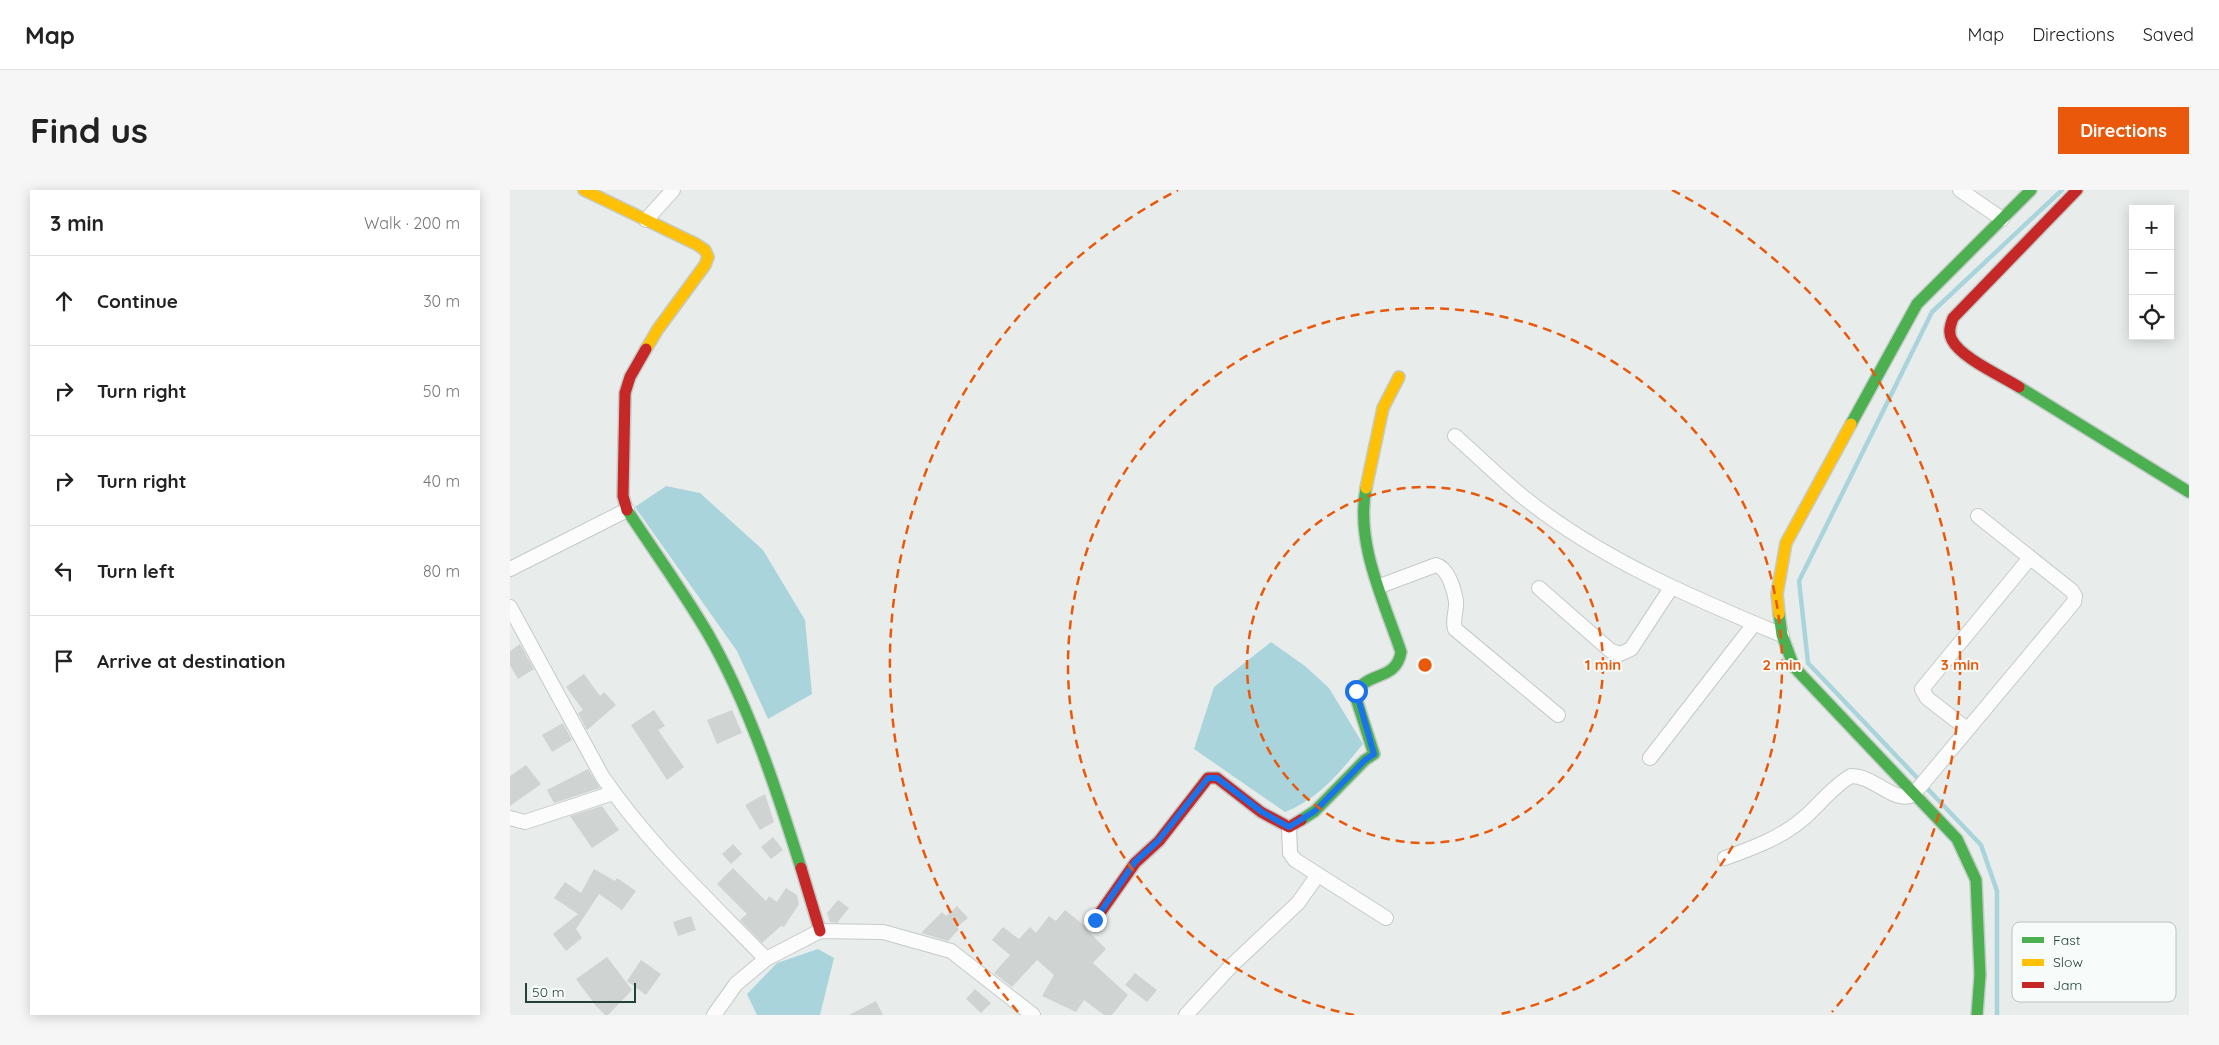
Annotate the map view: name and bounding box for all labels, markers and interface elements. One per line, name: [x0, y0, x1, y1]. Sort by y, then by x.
text: Map: [25, 20, 75, 50]
text: Map: [1967, 23, 2004, 46]
text: Directions: [2032, 23, 2115, 46]
text: Saved: [2143, 23, 2194, 46]
button: Directions: [2058, 107, 2189, 154]
text: Find us: [30, 108, 148, 152]
map controls: [2129, 205, 2174, 340]
button: +: [2129, 205, 2174, 250]
text: 3 min: [50, 210, 104, 236]
text: Walk · 200 m: [364, 213, 460, 233]
button: −: [2129, 250, 2174, 295]
icon: ahead: [50, 287, 78, 315]
text: Continue: [97, 289, 178, 313]
text: 30 m: [423, 291, 460, 311]
button: locate: [2129, 295, 2174, 340]
icon: right: [50, 377, 78, 405]
text: Turn right: [97, 379, 186, 403]
text: 50 m: [423, 381, 460, 401]
icon: right: [50, 467, 78, 495]
text: Turn right: [97, 469, 186, 493]
text: 40 m: [423, 471, 460, 491]
icon: left: [50, 557, 78, 585]
text: Turn left: [97, 559, 175, 583]
text: 80 m: [423, 561, 460, 581]
icon: arrive: [50, 647, 78, 675]
text: Arrive at destination: [97, 649, 286, 673]
text: 1 min: [1585, 655, 1621, 674]
text: 2 min: [1762, 655, 1802, 674]
text: 3 min: [1941, 655, 1979, 674]
centre of rings: [1416, 656, 1434, 674]
route start: [1345, 680, 1368, 703]
route end: [1084, 909, 1107, 932]
legend: [2012, 922, 2176, 1002]
text: Fast: [2053, 931, 2081, 949]
text: Slow: [2053, 953, 2083, 971]
text: Jam: [2053, 976, 2082, 994]
scale bar: [525, 980, 636, 1003]
text: 50 m: [532, 983, 565, 1001]

